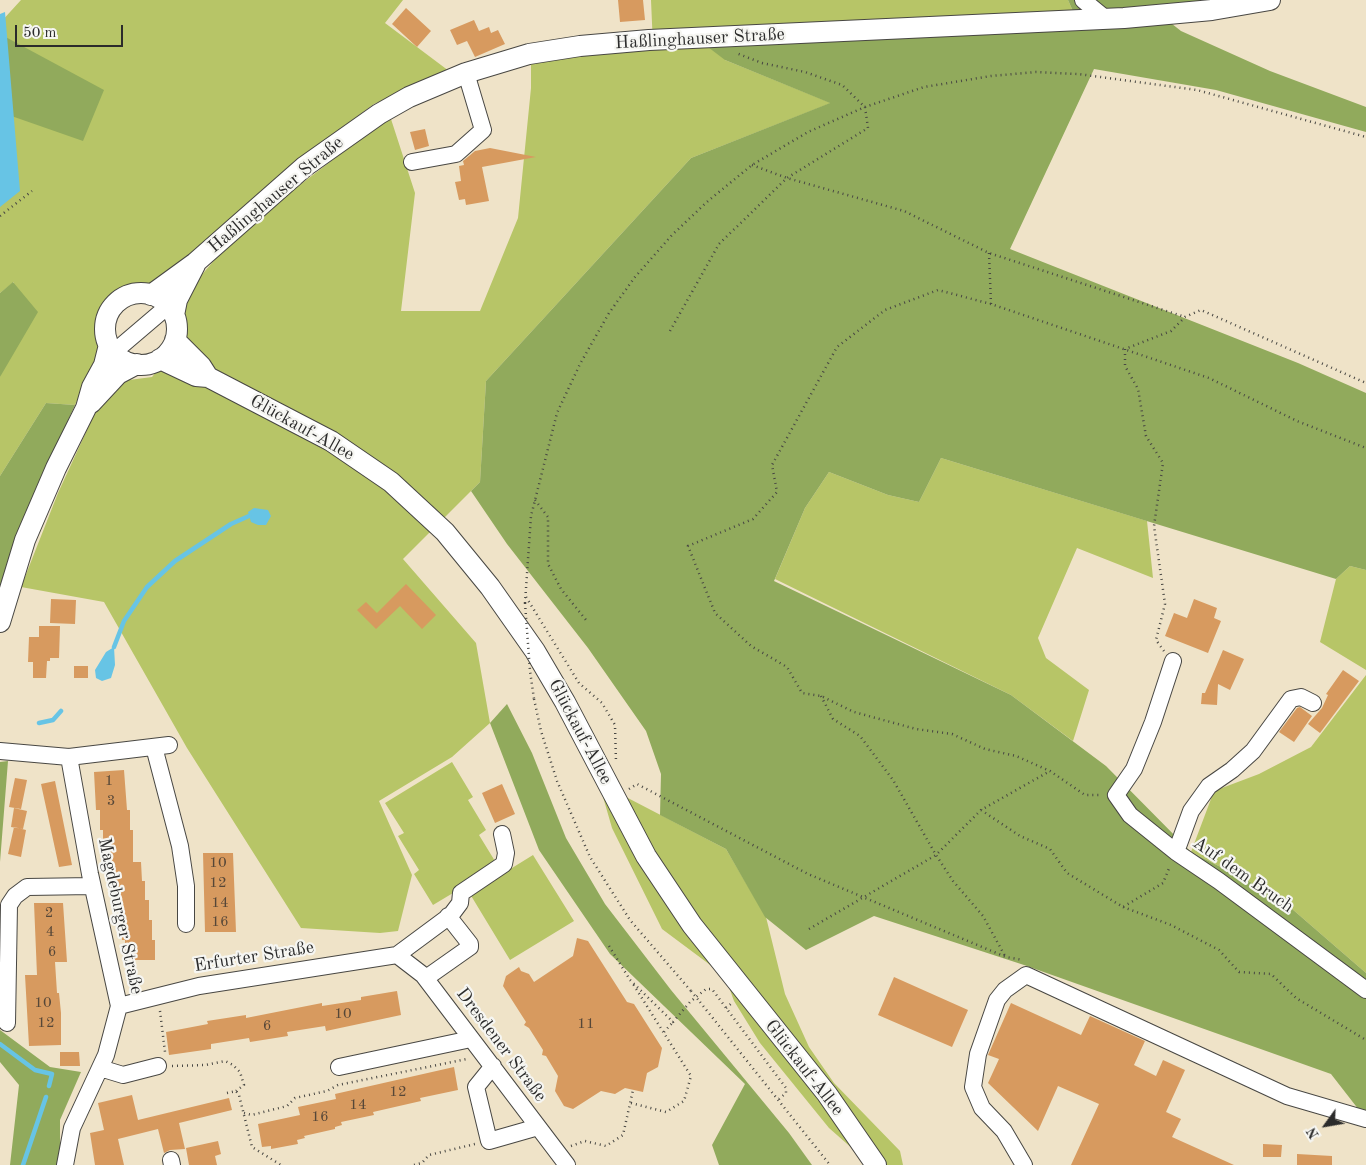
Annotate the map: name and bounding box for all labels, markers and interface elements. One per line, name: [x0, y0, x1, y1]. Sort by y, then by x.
scale bar: [18, 15, 125, 47]
street label: Haßlinghauser Straße: [615, 24, 785, 54]
text: 50 m: [23, 26, 57, 41]
street label: Haßlinghauser Straße: [204, 132, 348, 258]
street label: Glückauf-Allee: [246, 390, 358, 466]
street label: Glückauf-Allee: [543, 676, 617, 788]
house number: 1: [105, 772, 113, 790]
house number: 3: [107, 792, 115, 810]
street label: Auf dem Bruch: [1188, 832, 1298, 918]
street label: Magdeburger Straße: [93, 836, 147, 996]
house number: 10: [209, 854, 227, 872]
house number: 12: [209, 874, 227, 892]
house number: 14: [211, 894, 229, 912]
house number: 2: [45, 904, 53, 922]
house number: 16: [211, 913, 229, 931]
house number: 4: [46, 923, 54, 941]
street label: Erfurter Straße: [192, 937, 316, 977]
house number: 6: [48, 943, 56, 961]
street label: Dresdener Straße: [451, 984, 551, 1106]
house number: 10: [34, 994, 52, 1012]
house number: 10: [334, 1005, 352, 1023]
house number: 12: [37, 1014, 55, 1032]
house number: 11: [577, 1015, 595, 1033]
street label: Glückauf-Allee: [760, 1016, 848, 1120]
house number: 6: [263, 1017, 271, 1035]
house number: 12: [389, 1083, 407, 1101]
house number: 14: [349, 1096, 367, 1114]
north arrow: [1301, 1100, 1351, 1150]
house number: 16: [311, 1108, 329, 1126]
text: N: [1305, 1125, 1322, 1141]

